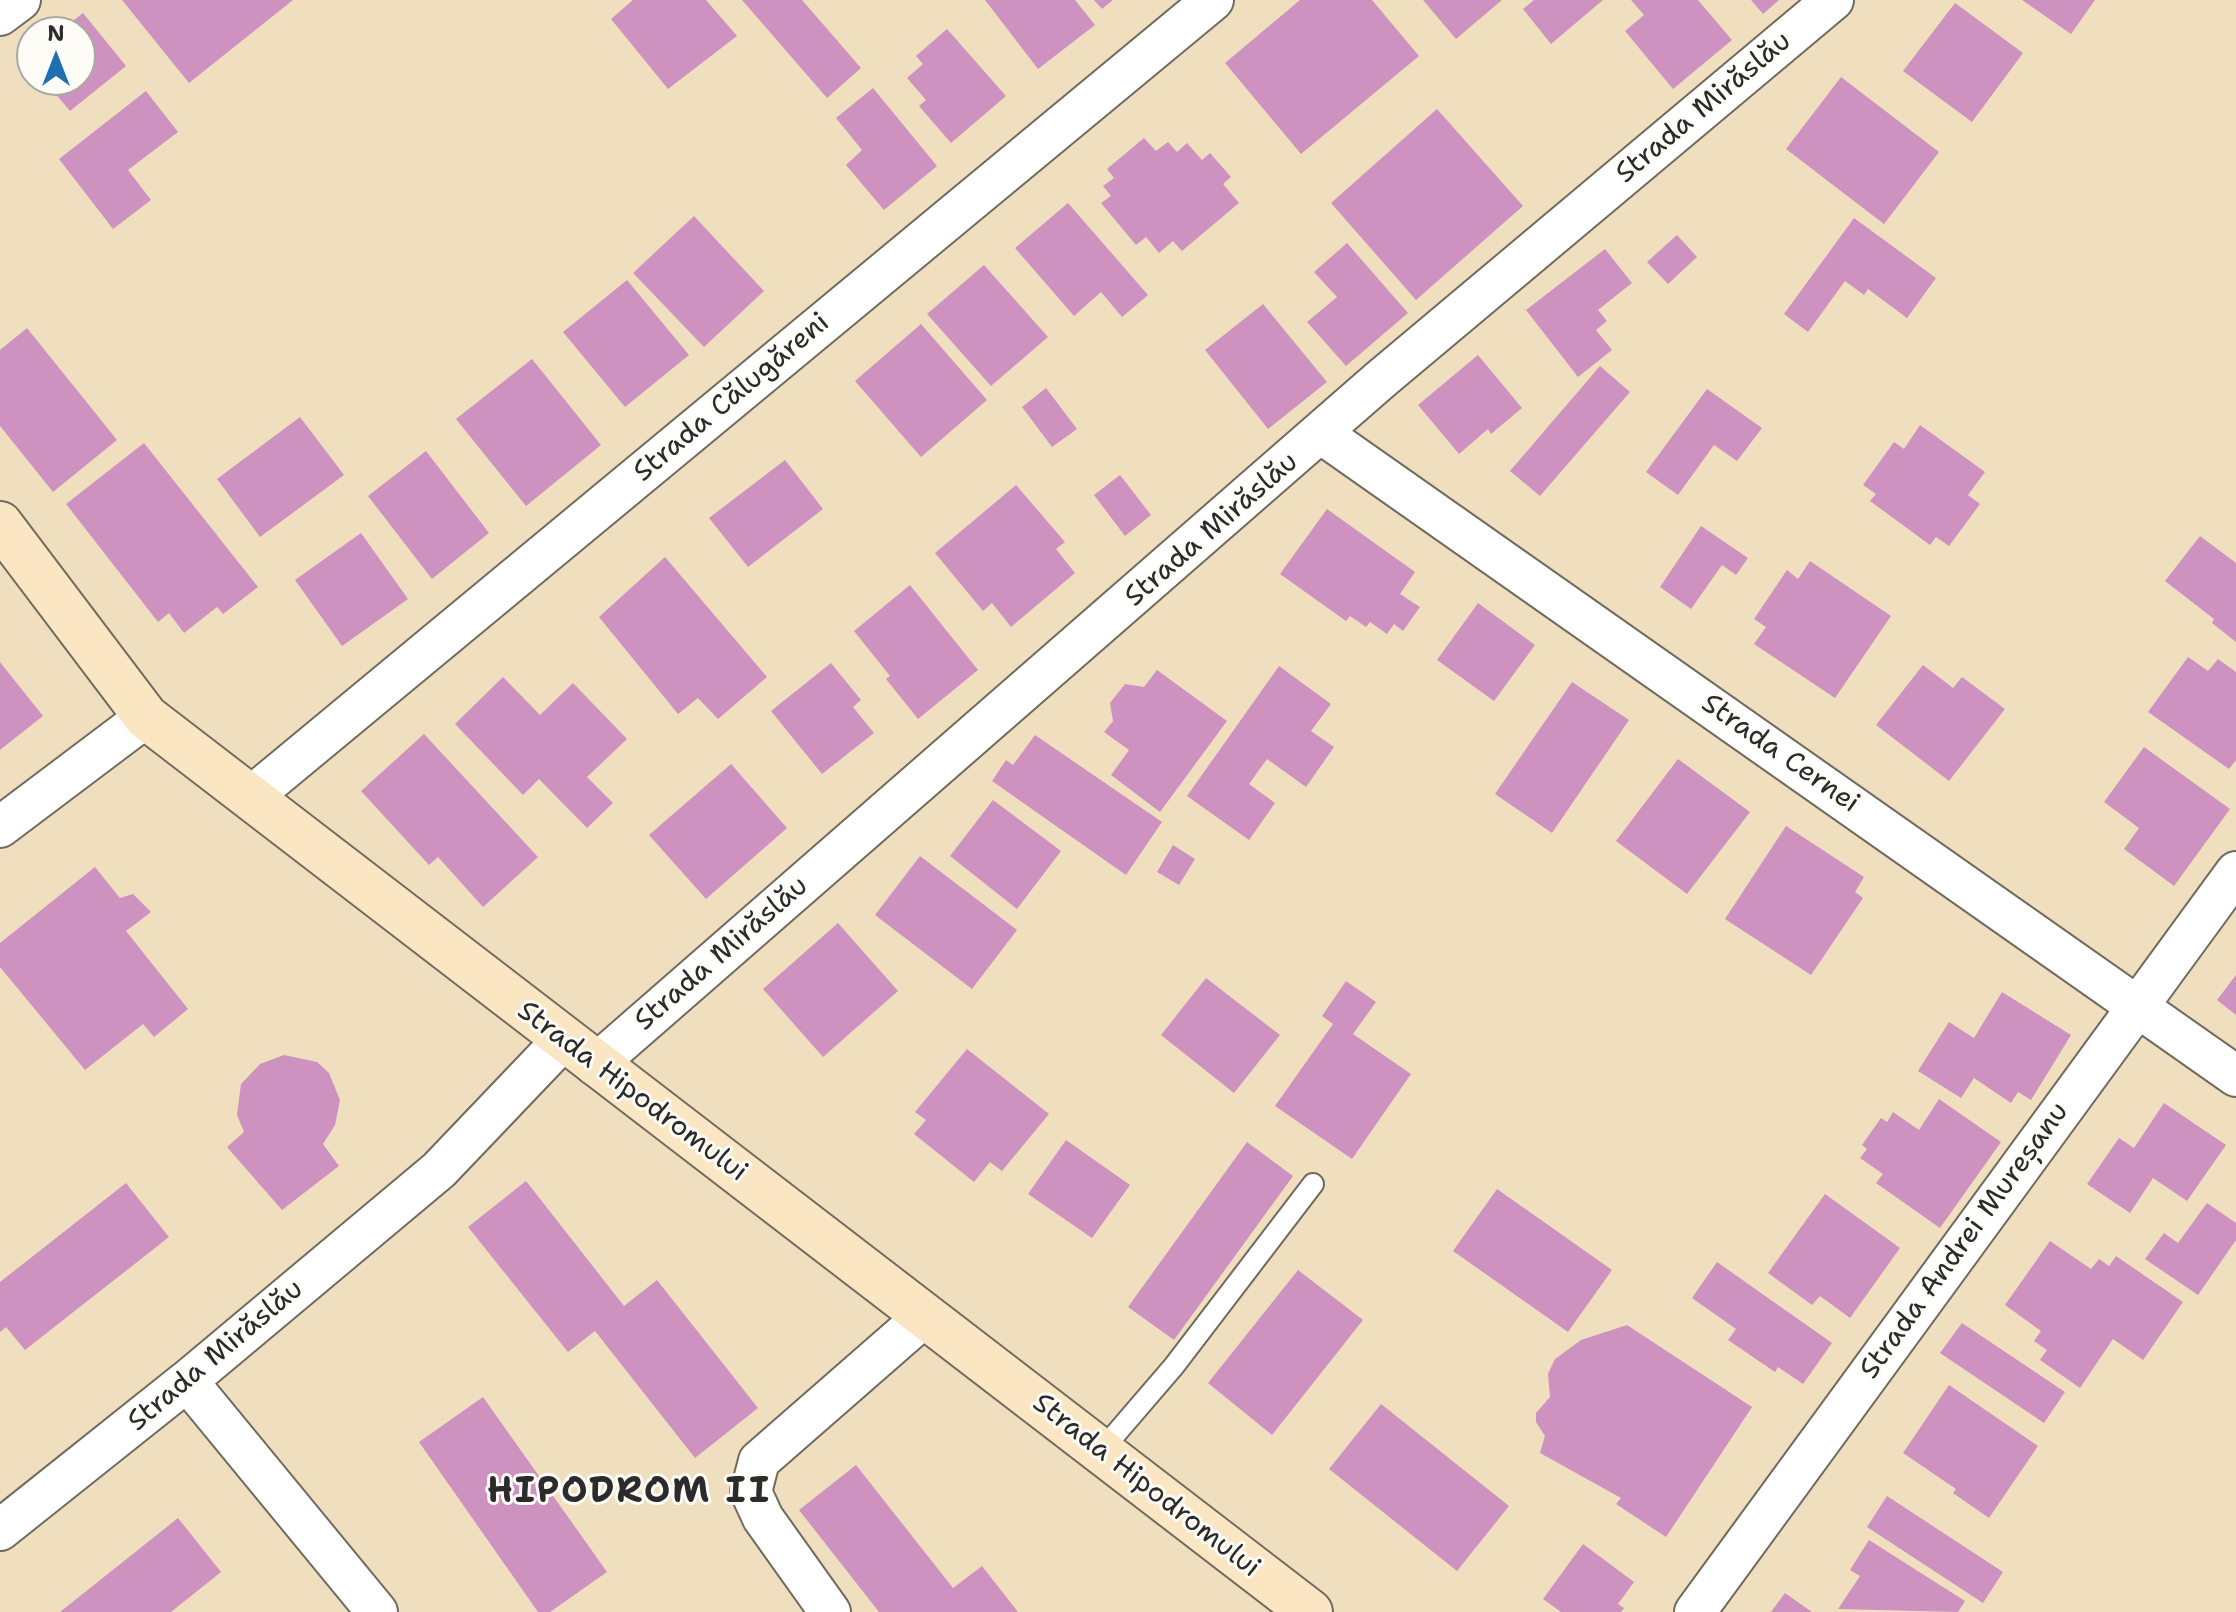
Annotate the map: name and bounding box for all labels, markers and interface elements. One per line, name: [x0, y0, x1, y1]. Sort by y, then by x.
north arrow: [16, 16, 96, 96]
text: N: [47, 19, 65, 48]
street label: Strada Mirăslău: [1609, 25, 1799, 191]
street label: Strada Călugăreni: [627, 306, 837, 490]
street label: Strada Mirăslău: [1118, 446, 1306, 614]
street label: Strada Cernei: [1695, 687, 1865, 821]
street label: Strada Mirăslău: [628, 870, 816, 1038]
street label: Strada Hipodromului: [510, 994, 754, 1190]
street label: Strada Andrei Mureșanu: [1853, 1096, 2077, 1386]
street label: Strada Mirăslău: [121, 1273, 311, 1439]
street label: Strada Hipodromului: [1026, 1387, 1266, 1585]
district label: HIPODROM II: [487, 1471, 771, 1515]

